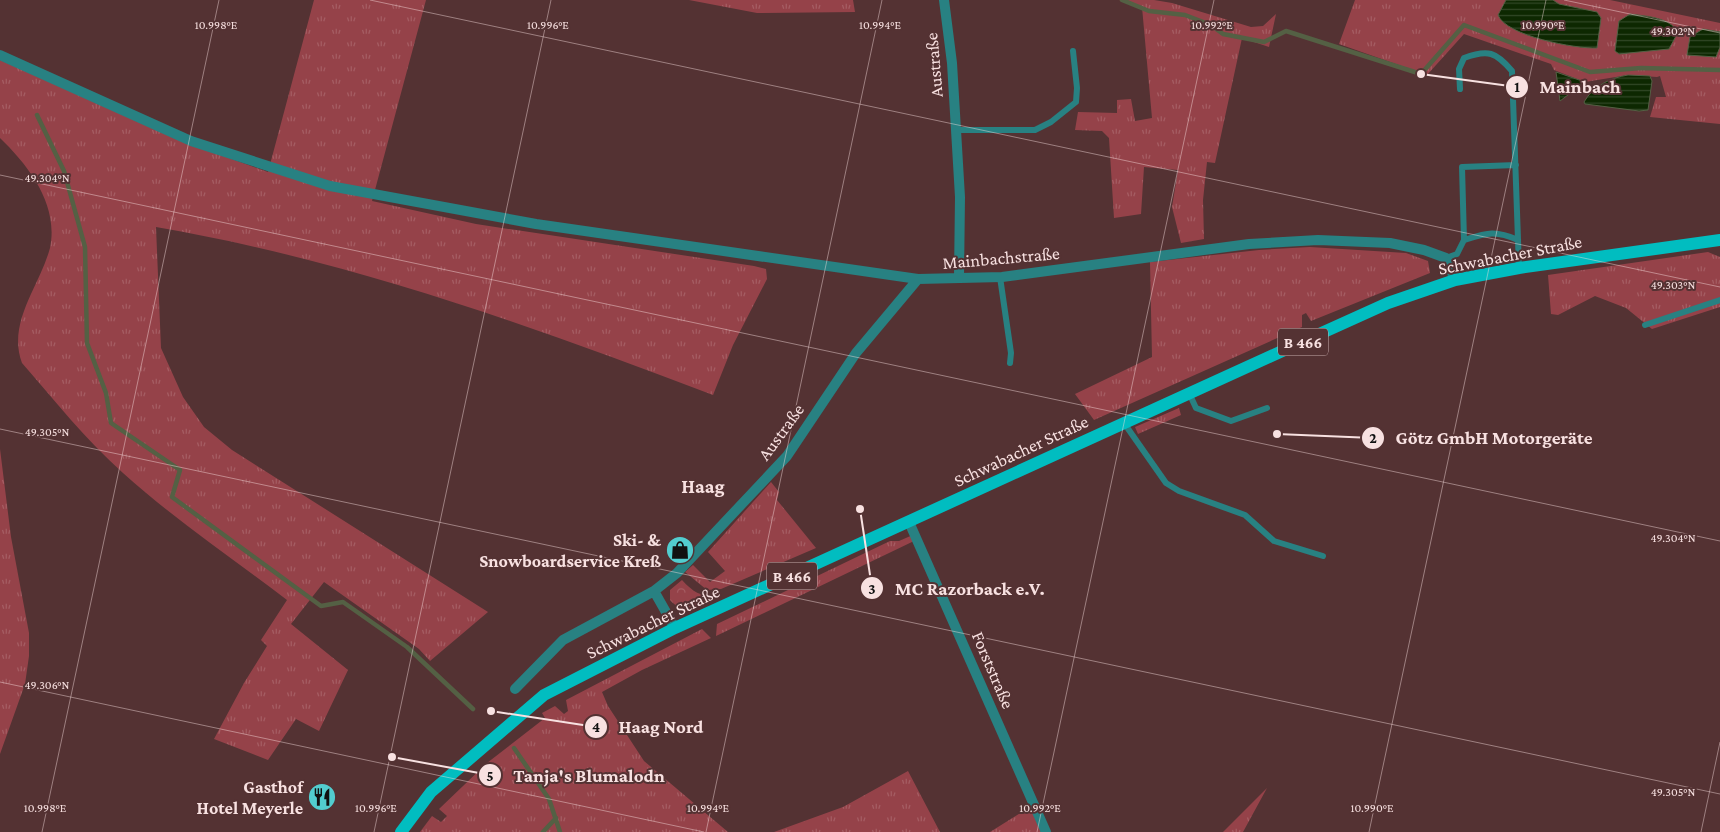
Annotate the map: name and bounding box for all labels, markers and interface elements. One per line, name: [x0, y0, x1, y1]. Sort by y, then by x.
text: 10.998°E: [195, 18, 238, 32]
text: 10.996°E: [527, 18, 569, 32]
text: 10.994°E: [859, 18, 902, 32]
text: 10.992°E: [1191, 18, 1233, 32]
text: 10.990°E: [1522, 18, 1565, 32]
text: 49.302°N: [1651, 24, 1695, 38]
street label: Austraße: [921, 32, 947, 98]
callout: Mainbach: [1504, 70, 1630, 104]
text: Mainbach: [1539, 76, 1621, 97]
text: 1: [1514, 79, 1520, 95]
text: 49.304°N: [24, 171, 70, 185]
street label: Schwabacher Straße: [1436, 231, 1584, 279]
street label: Mainbachstraße: [942, 243, 1061, 273]
text: 49.303°N: [1651, 278, 1695, 292]
road number: B 466: [1278, 328, 1328, 356]
street label: Austraße: [754, 400, 808, 464]
street label: Schwabacher Straße: [951, 411, 1091, 491]
callout: Götz GmbH Motorgeräte: [1361, 421, 1603, 455]
text: 49.305°N: [25, 425, 69, 439]
text: Götz GmbH Motorgeräte: [1395, 427, 1593, 448]
text: 2: [1369, 430, 1377, 446]
district label: Haag: [681, 475, 725, 497]
place label: Ski- & Snowboardservice Kreß: [479, 530, 661, 571]
text: 49.304°N: [1650, 531, 1696, 545]
shop icon: Ski- & Snowboardservice Kreß: [665, 535, 695, 565]
road number: B 466: [767, 562, 817, 590]
callout: MC Razorback e.V.: [860, 571, 1055, 605]
text: MC Razorback e.V.: [895, 578, 1045, 599]
street label: Schwabacher Straße: [583, 581, 723, 663]
text: 3: [868, 581, 876, 597]
street label: Forststraße: [968, 628, 1018, 712]
text: 49.306°N: [25, 678, 69, 692]
callout: Haag Nord: [583, 710, 713, 744]
text: Haag Nord: [619, 716, 704, 737]
text: 4: [592, 719, 600, 735]
callout: Tanja's Blumalodn: [478, 758, 674, 792]
text: Tanja's Blumalodn: [513, 765, 665, 787]
text: 5: [486, 768, 494, 784]
place label: Gasthof Hotel Meyerle: [197, 777, 304, 818]
restaurant icon: Gasthof Hotel Meyerle: [307, 782, 337, 812]
text: 49.305°N: [1651, 785, 1695, 799]
text: 10.998°E: [24, 801, 67, 815]
text: 10.996°E: [355, 801, 397, 815]
text: 10.994°E: [687, 801, 730, 815]
text: 10.992°E: [1019, 801, 1061, 815]
text: 10.990°E: [1351, 801, 1394, 815]

